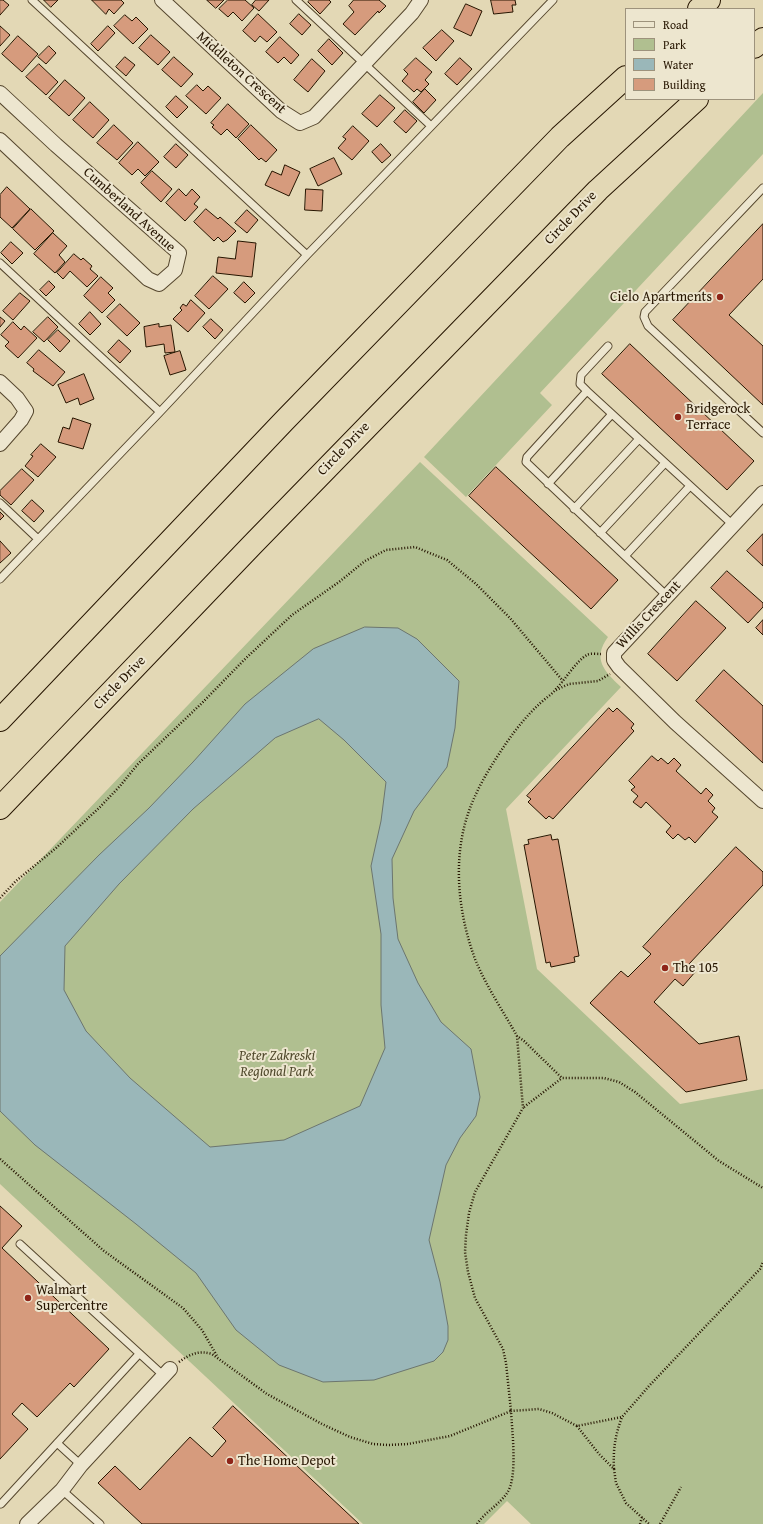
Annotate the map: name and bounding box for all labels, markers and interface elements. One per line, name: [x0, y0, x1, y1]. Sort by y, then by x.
legend: [625, 8, 755, 100]
text: Road: [663, 16, 688, 33]
street label: Middleton Crescent: [193, 28, 289, 118]
text: Park: [663, 36, 686, 53]
text: Water: [663, 56, 693, 73]
text: Building: [663, 76, 706, 93]
street label: Cumberland Avenue: [79, 164, 179, 256]
street label: Circle Drive: [541, 188, 601, 248]
place label: Cielo Apartments: [610, 289, 712, 305]
marker: Cielo Apartments: [715, 292, 725, 302]
place label: Bridgerock Terrace: [686, 401, 750, 434]
marker: Bridgerock Terrace: [673, 412, 683, 422]
street label: Circle Drive: [314, 419, 374, 479]
street label: Willis Crescent: [613, 577, 685, 653]
street label: Circle Drive: [90, 653, 150, 713]
place label: The 105: [673, 960, 719, 976]
marker: The 105: [660, 963, 670, 973]
park label: Peter Zakreski Regional Park: [239, 1048, 315, 1080]
place label: Walmart Supercentre: [36, 1282, 108, 1314]
marker: Walmart Supercentre: [23, 1293, 33, 1303]
place label: The Home Depot: [238, 1453, 336, 1469]
marker: The Home Depot: [225, 1456, 235, 1466]

